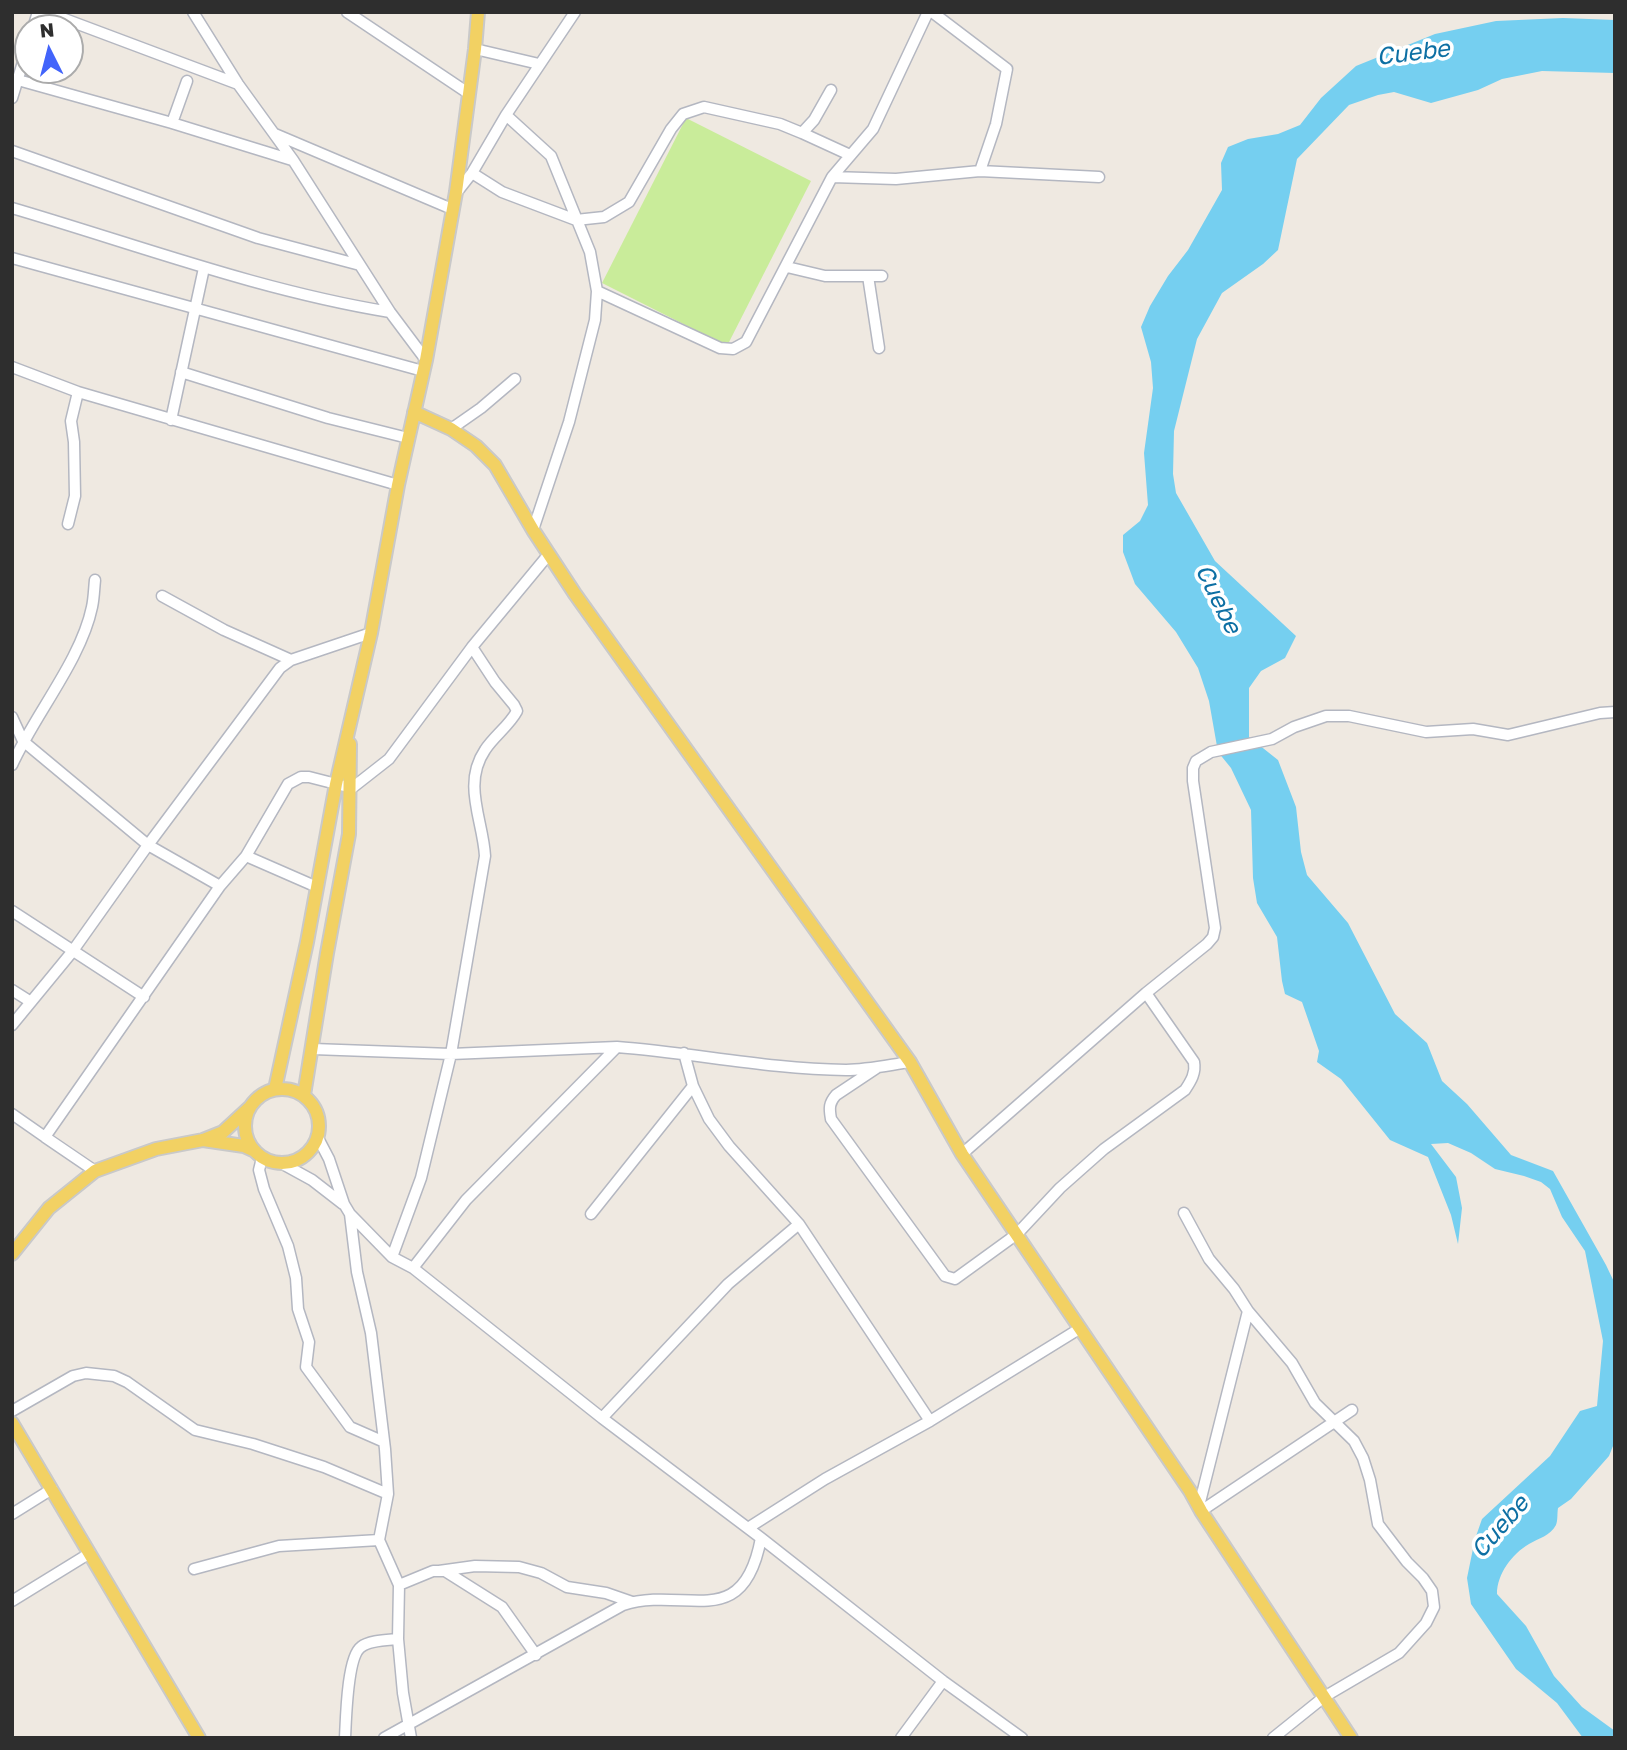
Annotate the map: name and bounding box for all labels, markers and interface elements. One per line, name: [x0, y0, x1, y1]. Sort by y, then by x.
north arrow: [14, 14, 84, 84]
text: N: [39, 17, 55, 42]
water label: Cuebe: [1375, 34, 1451, 72]
water label: Cuebe: [1189, 560, 1247, 638]
water label: Cuebe: [1465, 1490, 1535, 1564]

